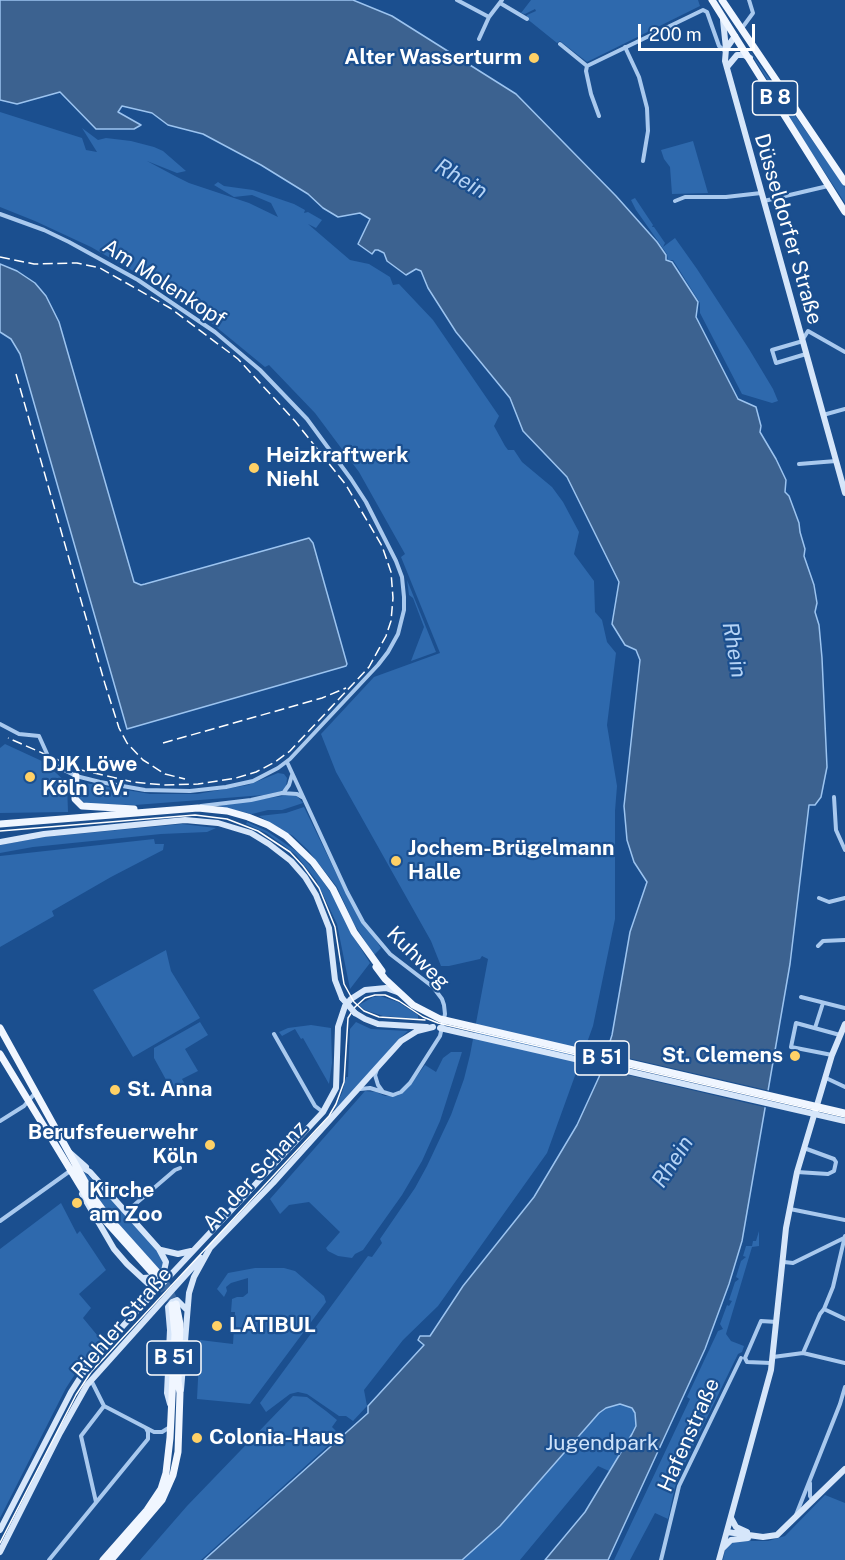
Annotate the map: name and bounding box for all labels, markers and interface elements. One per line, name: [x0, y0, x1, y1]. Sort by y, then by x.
scale bar: [641, 12, 758, 50]
text: 200 m: [649, 24, 702, 45]
place label: Alter Wasserturm: [344, 45, 522, 71]
marker: Alter Wasserturm: [527, 51, 541, 65]
road number: B 8: [752, 81, 798, 115]
street label: Düsseldorfer Straße: [749, 131, 827, 327]
water label: Rhein: [430, 153, 492, 205]
street label: Am Molenkopf: [98, 234, 230, 332]
place label: Heizkraftwerk Niehl: [266, 443, 408, 493]
marker: Heizkraftwerk Niehl: [247, 461, 261, 475]
water label: Rhein: [716, 620, 752, 680]
place label: DJK Löwe Köln e.V.: [42, 752, 137, 802]
marker: DJK Löwe Köln e.V.: [23, 770, 37, 784]
place label: Jochem-Brügelmann Halle: [408, 836, 614, 886]
marker: Jochem-Brügelmann Halle: [389, 854, 403, 868]
street label: Kuhweg: [381, 921, 455, 995]
road number: B 51: [575, 1041, 629, 1075]
place label: St. Clemens: [662, 1043, 783, 1069]
marker: St. Clemens: [788, 1049, 802, 1063]
place label: St. Anna: [127, 1077, 212, 1103]
marker: St. Anna: [108, 1083, 122, 1097]
street label: An der Schanz: [198, 1116, 312, 1236]
place label: Berufsfeuerwehr Köln: [28, 1120, 198, 1170]
water label: Rhein: [647, 1131, 699, 1193]
marker: Berufsfeuerwehr Köln: [203, 1138, 217, 1152]
place label: Kirche am Zoo: [89, 1178, 162, 1228]
marker: Kirche am Zoo: [70, 1196, 84, 1210]
street label: Riehler Straße: [67, 1262, 177, 1384]
place label: LATIBUL: [229, 1313, 316, 1339]
marker: LATIBUL: [210, 1319, 224, 1333]
road number: B 51: [147, 1341, 201, 1375]
street label: Hafenstraße: [653, 1374, 725, 1496]
place label: Colonia-Haus: [209, 1425, 344, 1451]
marker: Colonia-Haus: [190, 1431, 204, 1445]
park label: Jugendpark: [545, 1431, 659, 1457]

